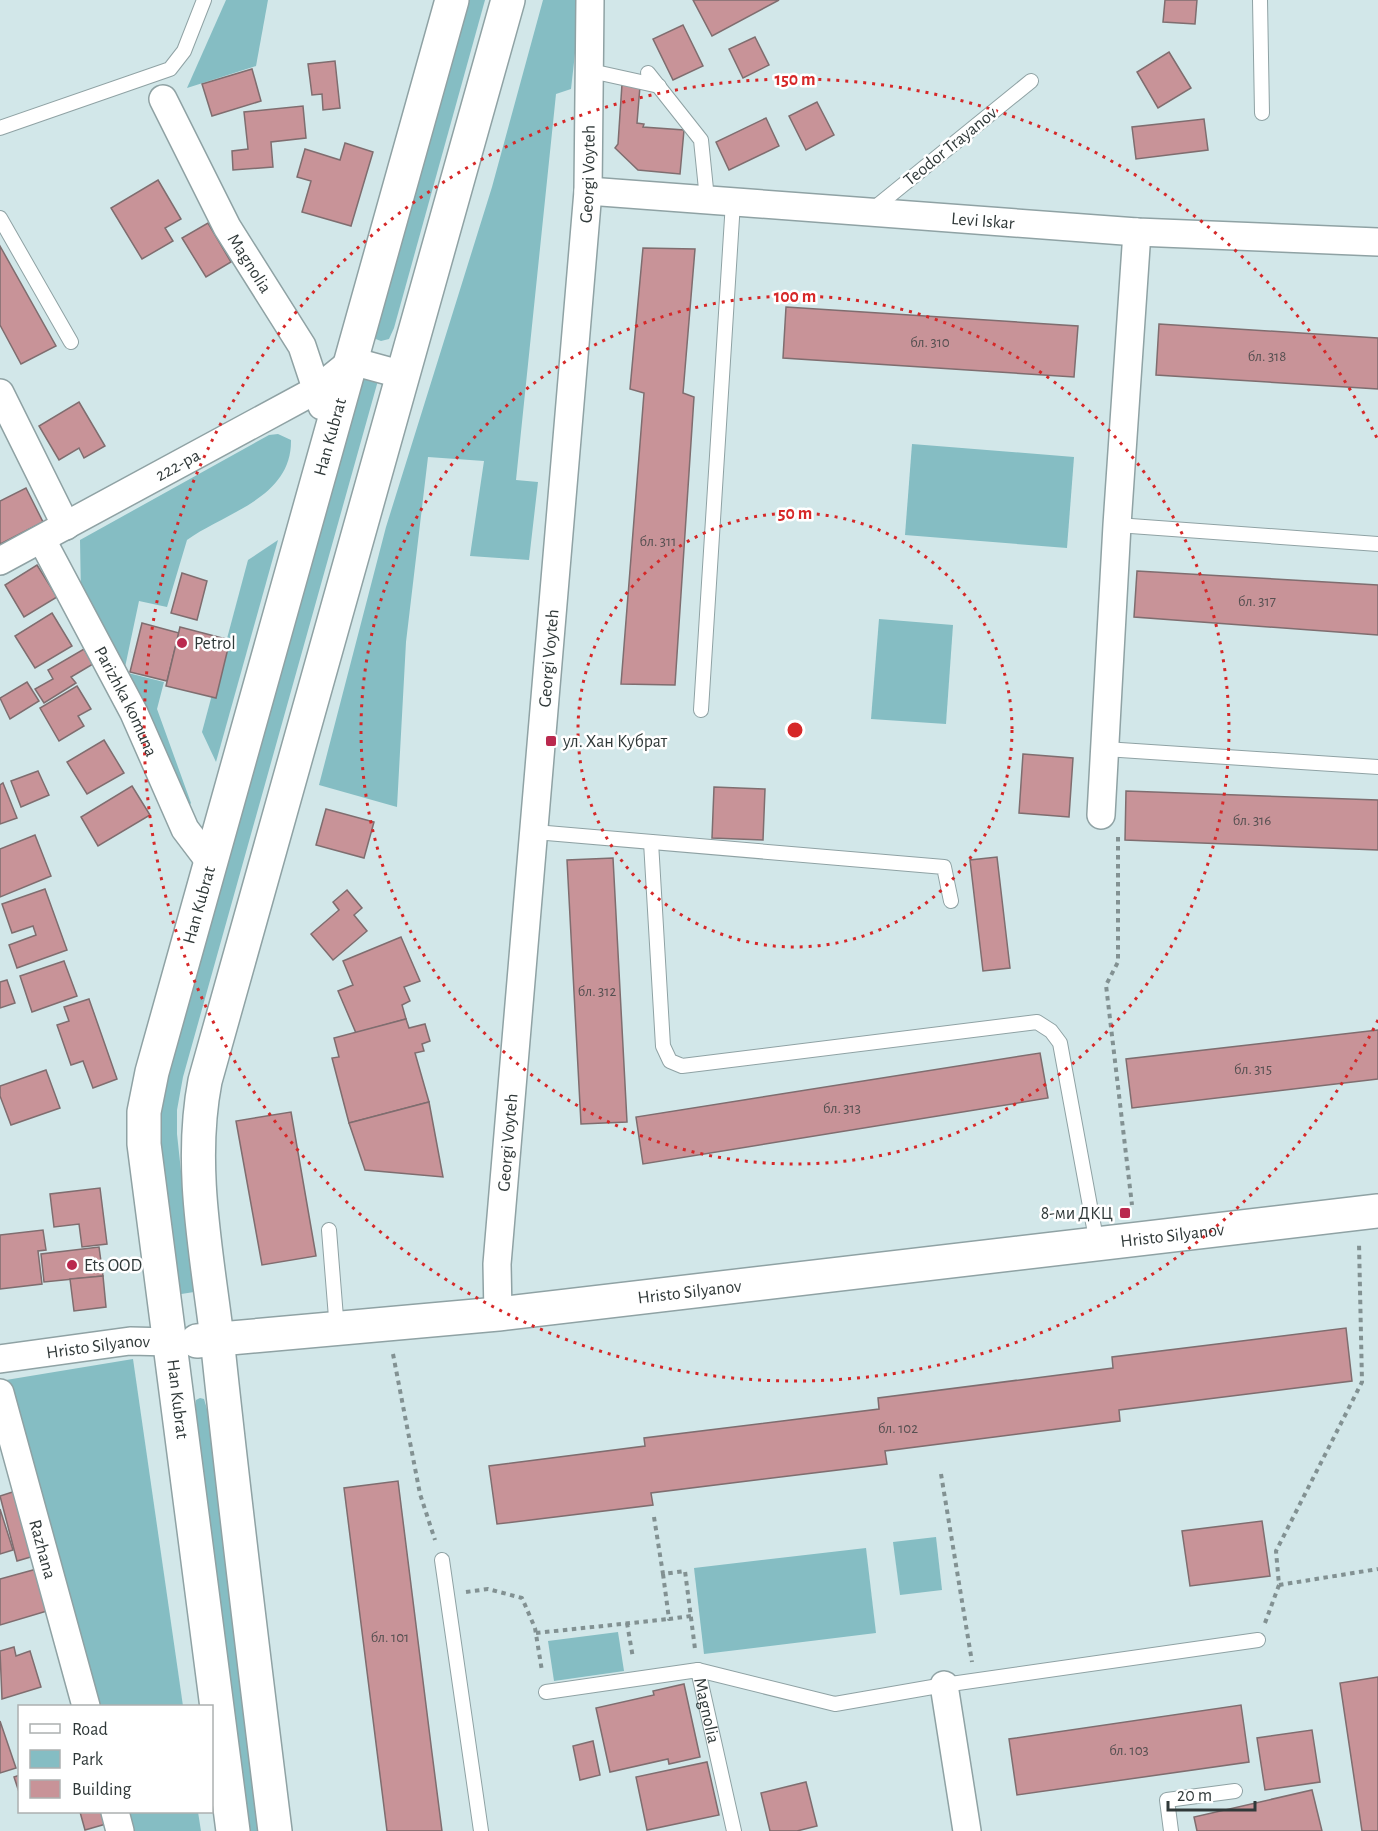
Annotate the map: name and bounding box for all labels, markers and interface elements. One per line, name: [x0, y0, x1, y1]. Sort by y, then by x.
text: 150 m: [775, 71, 815, 89]
street label: Teodor Trayanov: [901, 104, 1001, 190]
street label: Georgi Voyteh: [577, 125, 599, 224]
street label: Levi Iskar: [950, 210, 1015, 233]
street label: Magnolia: [224, 231, 274, 297]
text: 100 m: [774, 288, 816, 306]
house number: бл. 310: [910, 335, 950, 350]
house number: бл. 318: [1248, 349, 1286, 364]
street label: Han Kubrat: [311, 396, 350, 478]
street label: 222-ра: [153, 447, 203, 485]
text: 50 m: [778, 505, 812, 523]
house number: бл. 311: [640, 534, 676, 549]
house number: бл. 317: [1238, 594, 1276, 609]
street label: Georgi Voyteh: [536, 609, 562, 708]
place label: Petrol: [194, 635, 236, 653]
marker: Petrol: [175, 636, 189, 650]
street label: Parizhka komuna: [90, 644, 160, 760]
centre of rings: [785, 720, 805, 740]
place label: ул. Хан Кубрат: [562, 732, 668, 751]
marker: ул. Хан Кубрат: [544, 734, 558, 748]
house number: бл. 316: [1233, 813, 1271, 828]
street label: Han Kubrat: [180, 864, 219, 946]
house number: бл. 312: [578, 984, 616, 999]
house number: бл. 315: [1234, 1062, 1272, 1077]
street label: Georgi Voyteh: [495, 1093, 521, 1192]
house number: бл. 313: [823, 1101, 861, 1116]
place label: 8-ми ДКЦ: [1041, 1205, 1113, 1223]
marker: 8-ми ДКЦ: [1118, 1206, 1132, 1220]
street label: Hristo Silyanov: [1119, 1221, 1226, 1251]
place label: Ets OOD: [84, 1257, 142, 1275]
marker: Ets OOD: [65, 1258, 79, 1272]
street label: Hristo Silyanov: [637, 1278, 743, 1308]
street label: Hristo Silyanov: [45, 1333, 151, 1363]
street label: Han Kubrat: [163, 1358, 191, 1440]
house number: бл. 102: [878, 1421, 918, 1436]
street label: Razhana: [25, 1518, 59, 1581]
house number: бл. 101: [371, 1630, 409, 1645]
street label: Magnolia: [690, 1676, 722, 1745]
legend: [18, 1705, 213, 1813]
text: Road: [72, 1721, 108, 1739]
house number: бл. 103: [1109, 1743, 1149, 1758]
text: Park: [72, 1751, 104, 1769]
scale bar: [1168, 1774, 1255, 1812]
text: Building: [72, 1781, 132, 1799]
text: 20 m: [1177, 1787, 1212, 1805]

